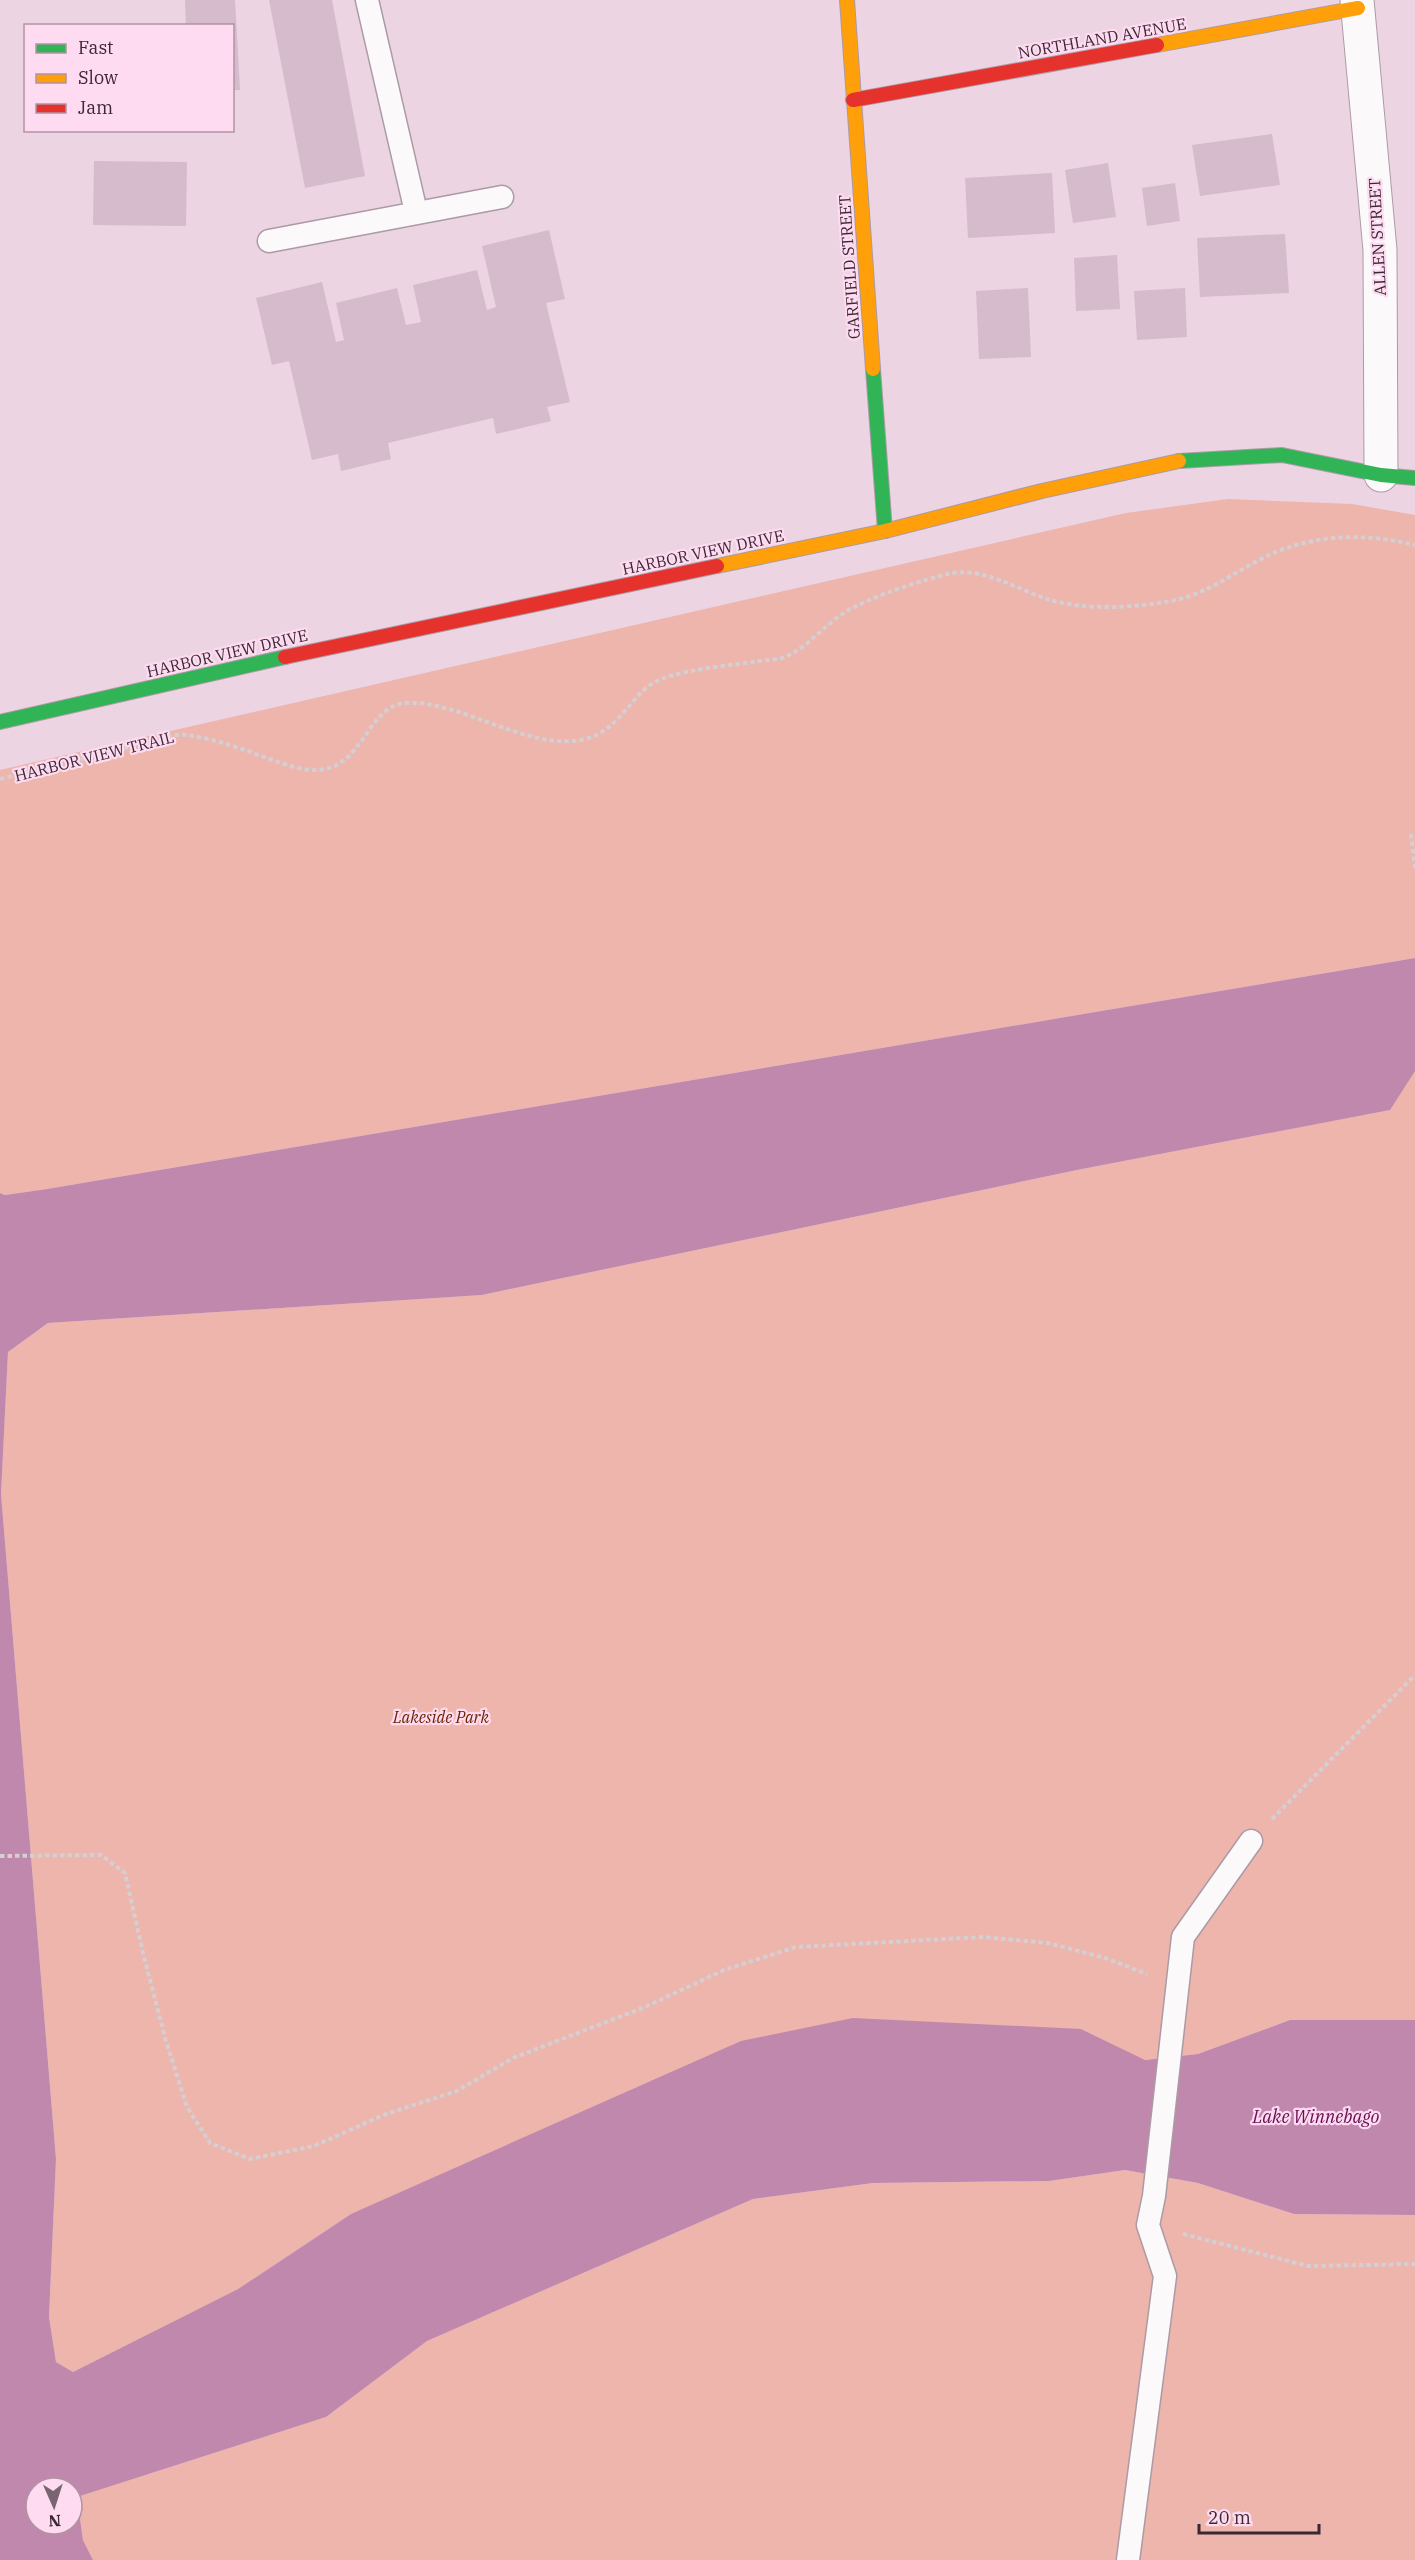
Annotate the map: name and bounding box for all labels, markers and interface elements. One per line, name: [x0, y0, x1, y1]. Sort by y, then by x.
street label: NORTHLAND AVENUE: [1016, 13, 1188, 63]
legend: [24, 24, 234, 132]
text: Fast: [78, 36, 113, 59]
text: Slow: [78, 66, 118, 89]
text: Jam: [78, 96, 113, 119]
street label: ALLEN STREET: [1364, 178, 1390, 296]
street label: GARFIELD STREET: [834, 194, 864, 340]
street label: HARBOR VIEW DRIVE: [620, 525, 786, 579]
street label: HARBOR VIEW DRIVE: [144, 625, 310, 681]
street label: HARBOR VIEW TRAIL: [12, 726, 176, 786]
park label: Lakeside Park: [392, 1707, 490, 1727]
water label: Lake Winnebago: [1252, 2105, 1380, 2128]
north arrow: [24, 2476, 84, 2536]
scale bar: [1199, 2497, 1319, 2535]
text: 20 m: [1208, 2506, 1251, 2529]
text: N: [48, 2511, 62, 2531]

